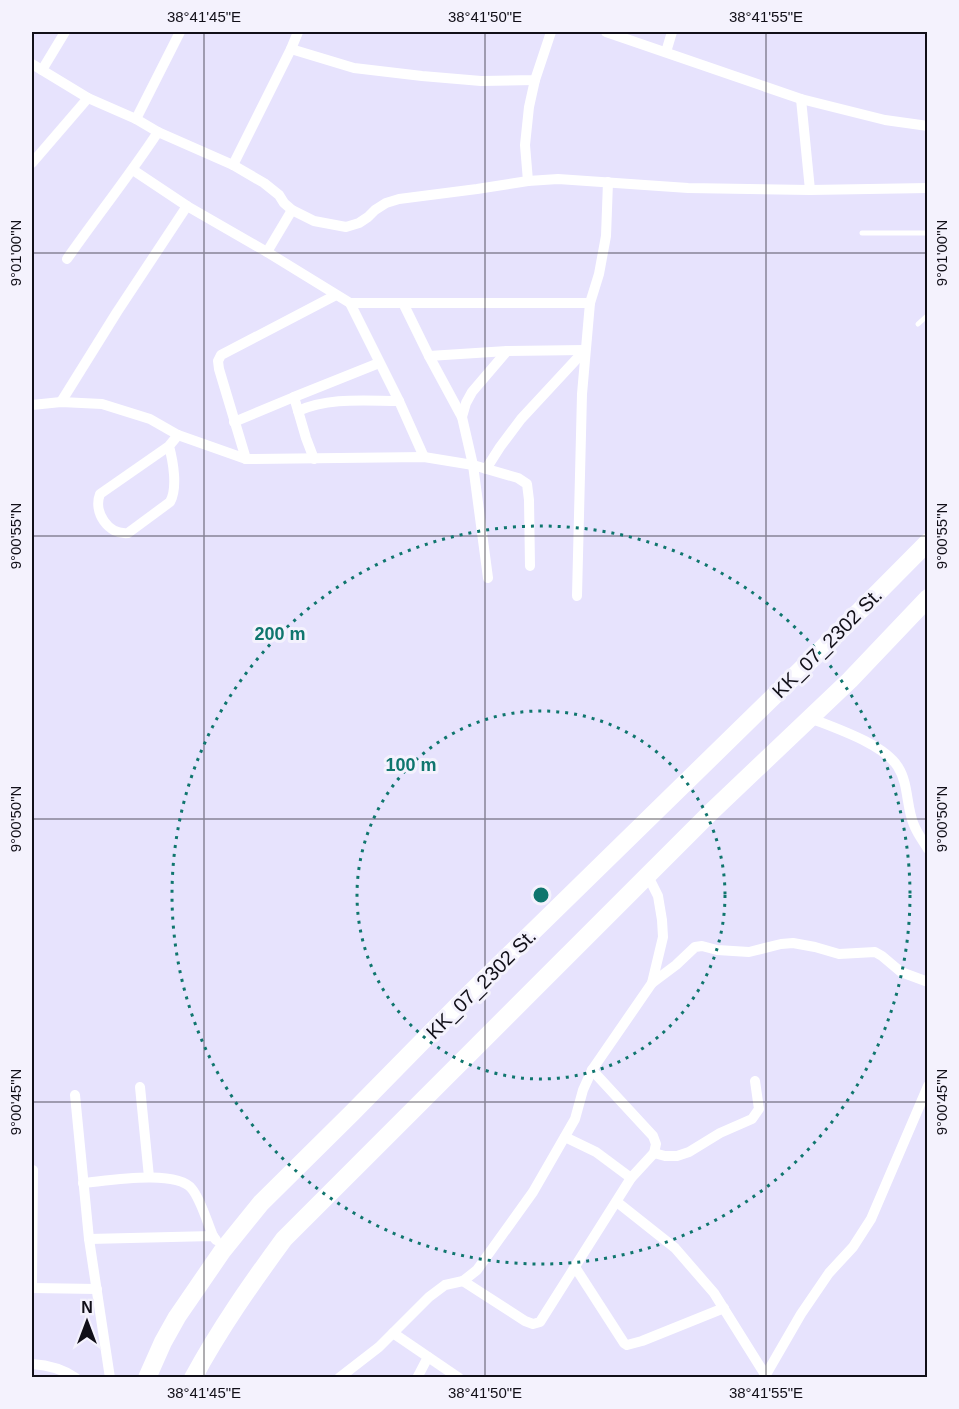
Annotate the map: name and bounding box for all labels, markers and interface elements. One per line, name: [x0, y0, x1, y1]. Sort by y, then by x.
text: 38°41'45"E: [167, 8, 241, 25]
text: 38°41'50"E: [448, 8, 522, 25]
text: 38°41'55"E: [729, 8, 803, 25]
text: 9°01'00"N: [7, 220, 24, 286]
text: 9°01'00"N: [933, 220, 950, 286]
text: 9°00'55"N: [7, 503, 24, 569]
text: 9°00'55"N: [933, 503, 950, 569]
street label: KK_07_2302 St.: [768, 584, 887, 703]
text: 200 m: [254, 624, 306, 644]
text: 100 m: [385, 755, 437, 775]
text: 9°00'50"N: [7, 786, 24, 852]
text: 9°00'50"N: [933, 786, 950, 852]
centre of rings: [531, 885, 551, 905]
street label: KK_07_2302 St.: [422, 925, 541, 1044]
text: 9°00'45"N: [7, 1069, 24, 1135]
text: 9°00'45"N: [933, 1069, 950, 1135]
north arrow: [57, 1292, 117, 1352]
text: N: [81, 1299, 93, 1316]
text: 38°41'45"E: [167, 1384, 241, 1401]
text: 38°41'50"E: [448, 1384, 522, 1401]
text: 38°41'55"E: [729, 1384, 803, 1401]

